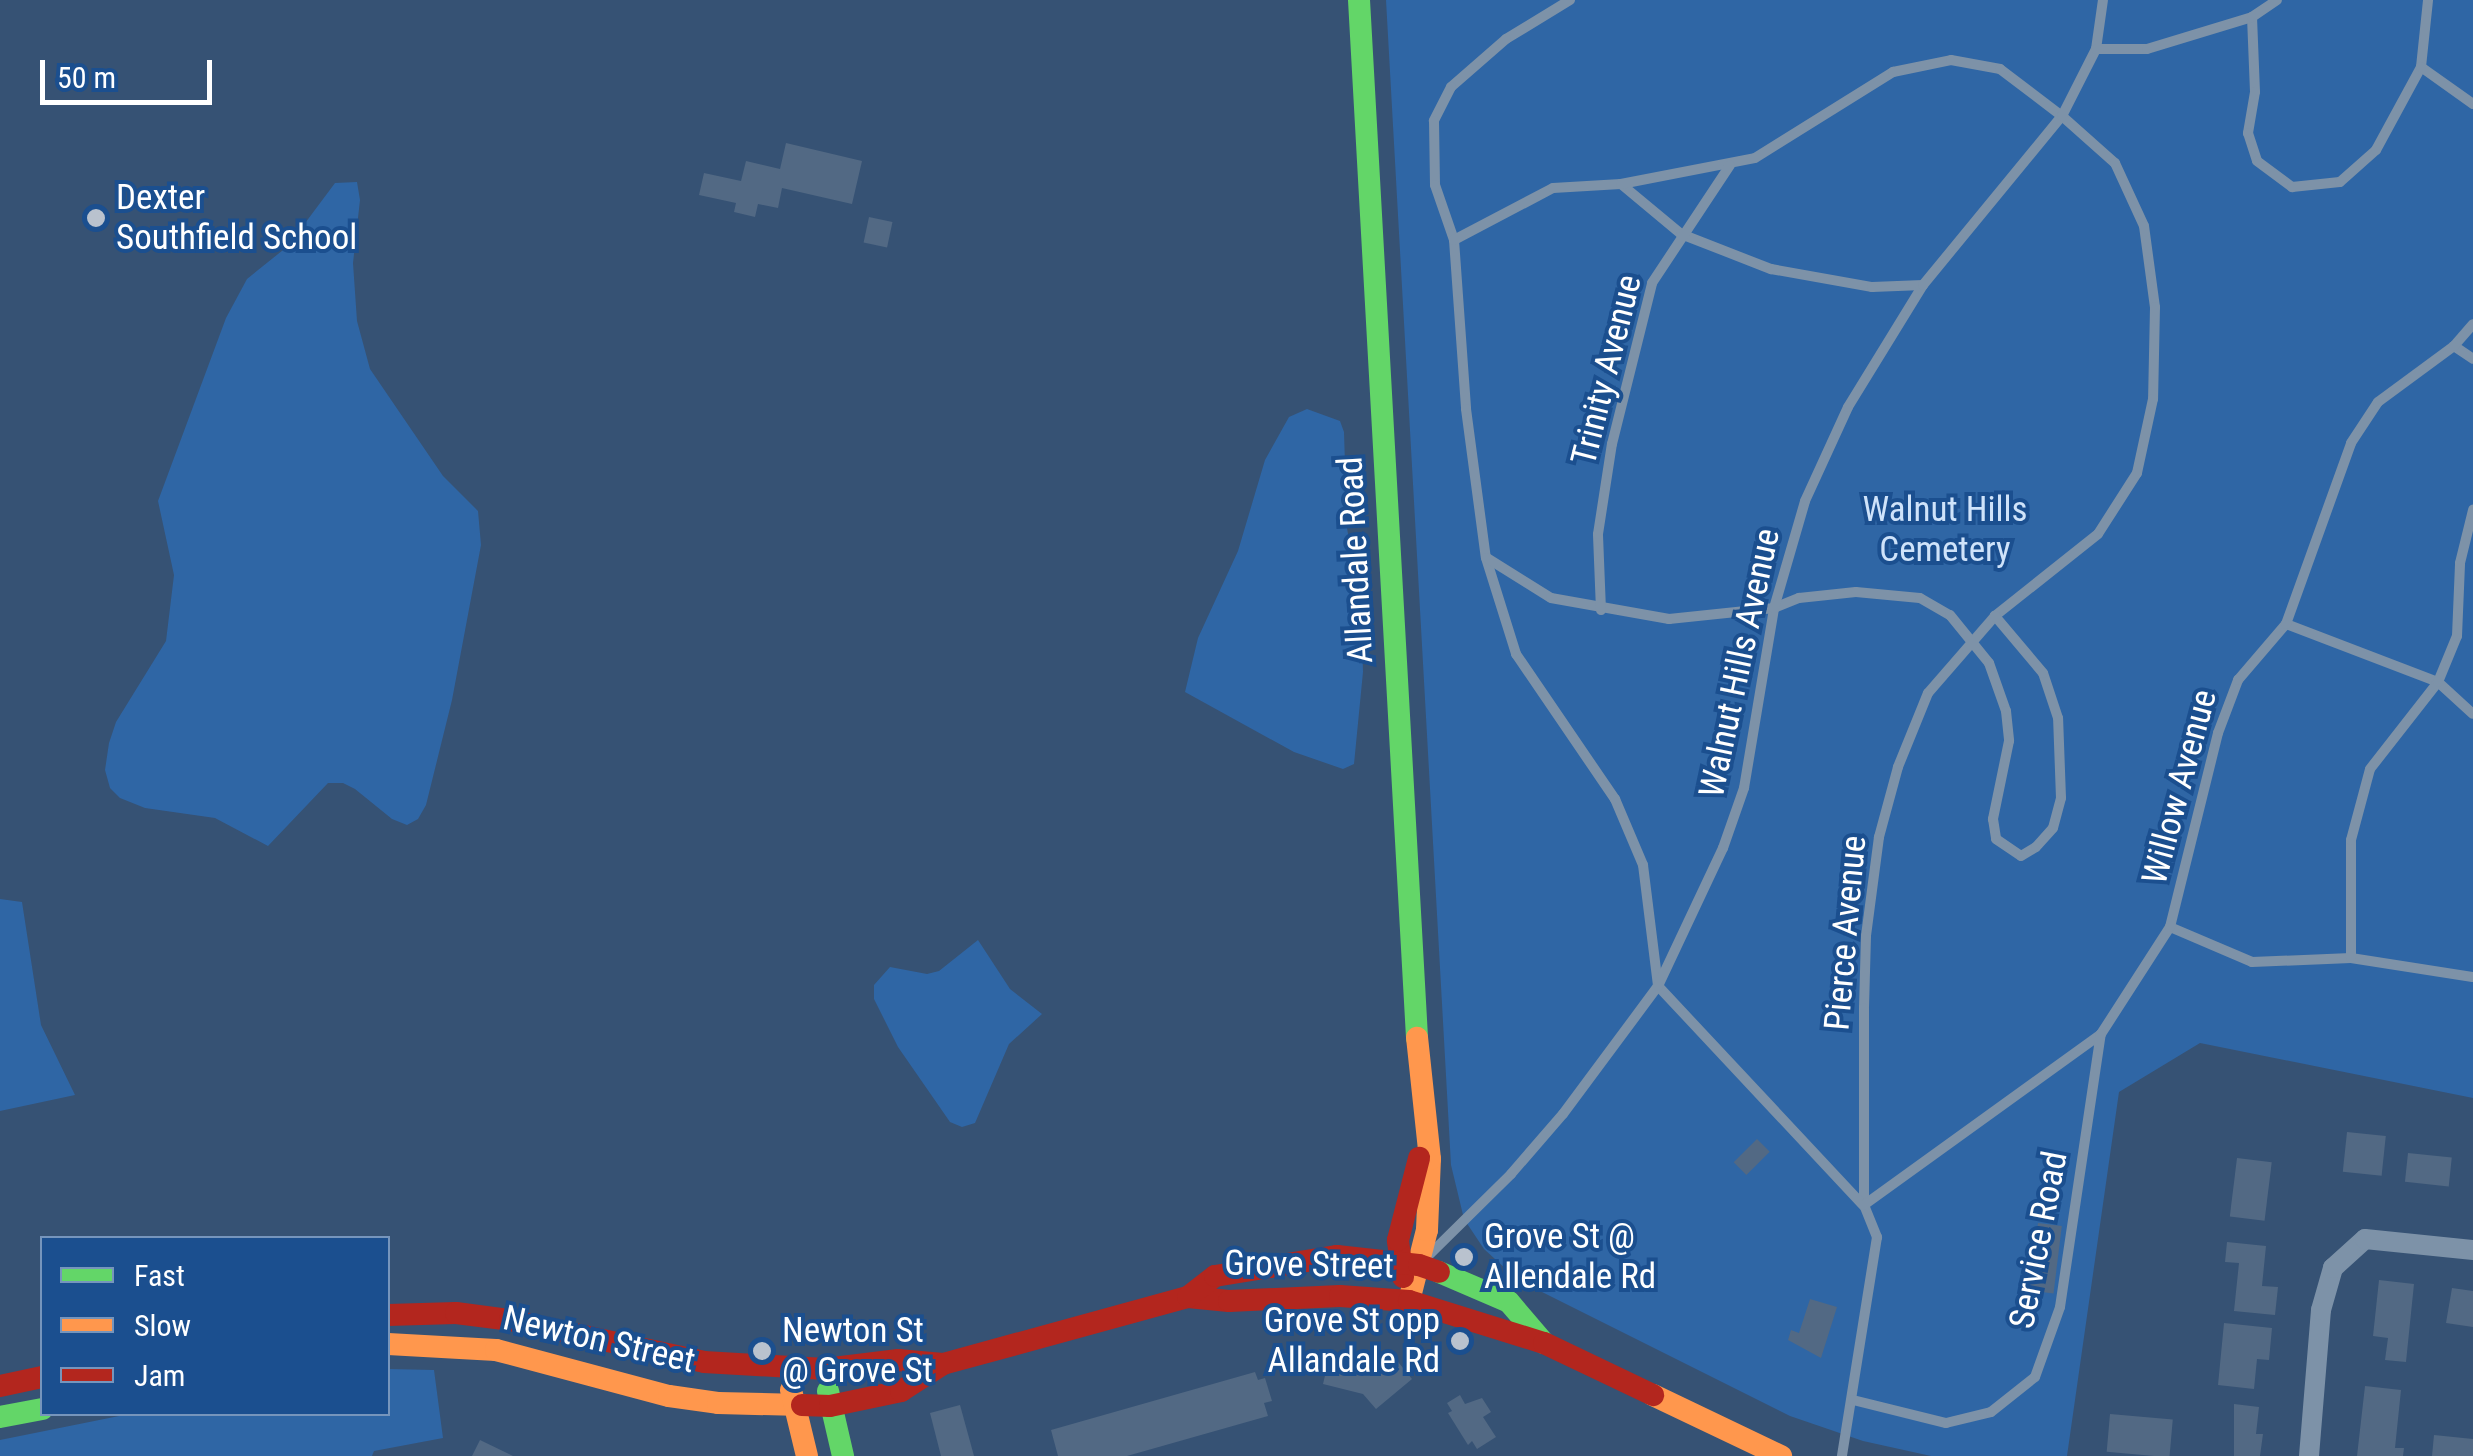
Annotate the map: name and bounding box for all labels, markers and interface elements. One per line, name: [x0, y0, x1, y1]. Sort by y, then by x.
scale bar: [45, 40, 218, 102]
text: 50 m: [57, 60, 116, 95]
place label: Dexter Southfield School: [116, 177, 357, 259]
marker: Dexter Southfield School: [85, 207, 107, 229]
street label: Trinity Avenue: [1563, 271, 1651, 469]
street label: Allandale Road: [1330, 456, 1382, 664]
park label: Walnut Hills Cemetery: [1863, 489, 2027, 571]
street label: Walnut Hills Avenue: [1691, 525, 1789, 801]
street label: Willow Avenue: [2134, 685, 2226, 889]
street label: Pierce Avenue: [1817, 834, 1875, 1032]
street label: Service Road: [2001, 1148, 2077, 1332]
place label: Grove St @ Allendale Rd: [1484, 1216, 1656, 1298]
legend: [40, 1236, 390, 1416]
street label: Grove Street: [1224, 1243, 1394, 1287]
marker: Grove St @ Allendale Rd: [1453, 1246, 1475, 1268]
text: Fast: [134, 1258, 185, 1293]
street label: Newton Street: [499, 1298, 699, 1382]
place label: Grove St opp Allandale Rd: [1264, 1300, 1440, 1382]
text: Slow: [134, 1308, 191, 1343]
place label: Newton St @ Grove St: [782, 1310, 933, 1392]
marker: Grove St opp Allandale Rd: [1449, 1330, 1471, 1352]
marker: Newton St @ Grove St: [751, 1340, 773, 1362]
text: Jam: [134, 1358, 185, 1393]

